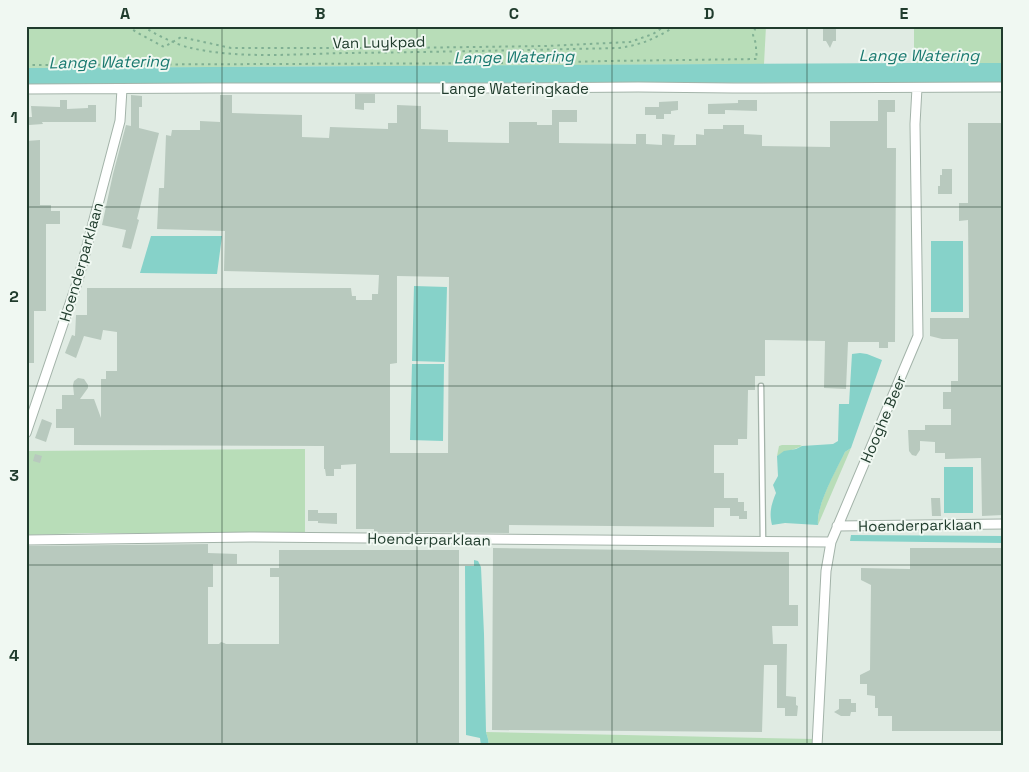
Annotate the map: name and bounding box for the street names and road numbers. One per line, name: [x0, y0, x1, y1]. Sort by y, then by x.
street label: Van Luykpad: [332, 32, 426, 52]
street label: Lange Wateringkade: [441, 79, 589, 98]
street label: Hoenderparklaan: [55, 200, 107, 324]
street label: Hooghe Beer: [856, 372, 910, 466]
street label: Hoenderparklaan: [858, 514, 982, 536]
street label: Hoenderparklaan: [367, 528, 491, 550]

